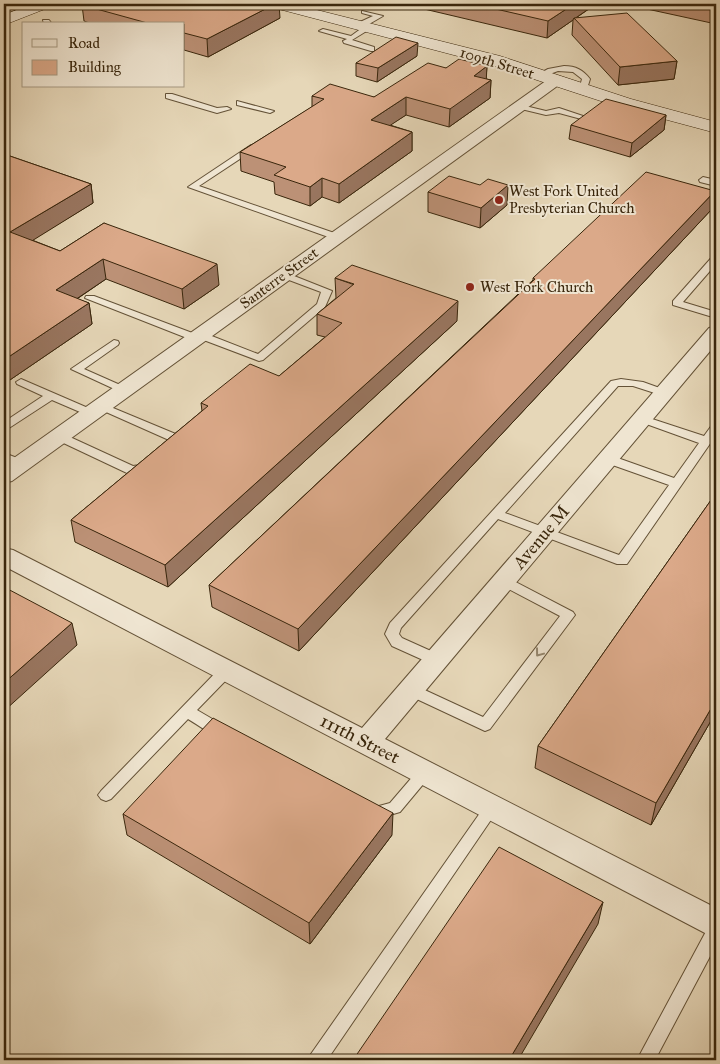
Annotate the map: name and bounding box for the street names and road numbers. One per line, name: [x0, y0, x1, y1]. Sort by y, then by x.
street label: 109th Street: [458, 43, 537, 83]
street label: Santerre Street: [236, 243, 322, 312]
street label: Avenue M: [507, 501, 574, 574]
street label: 111th Street: [317, 710, 404, 769]

